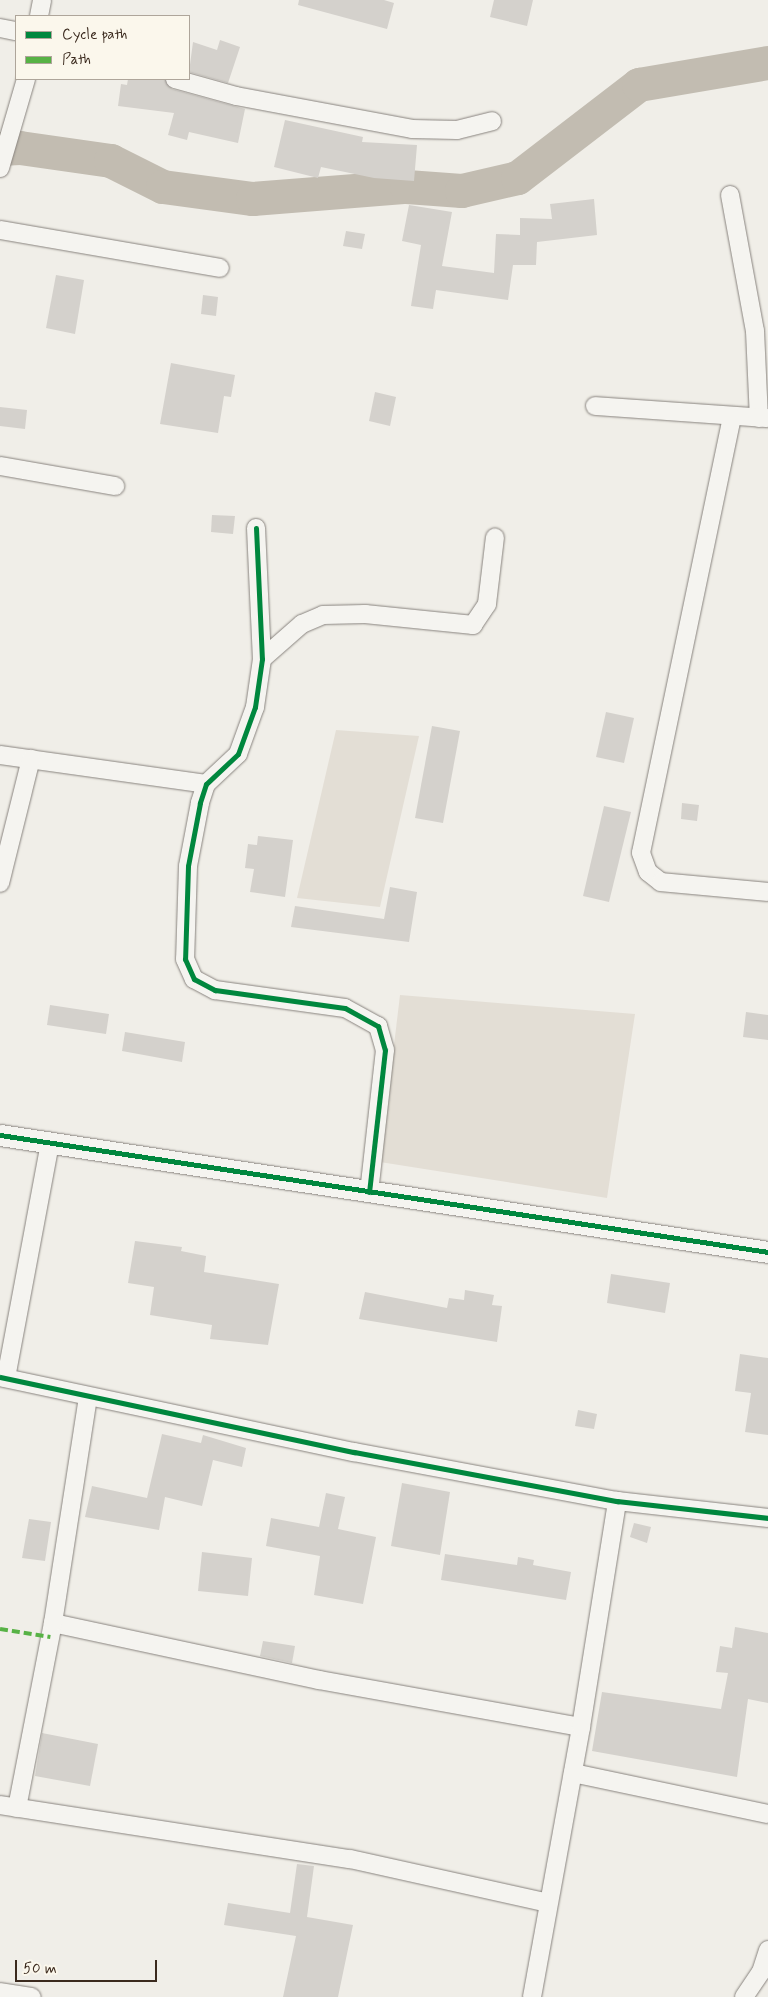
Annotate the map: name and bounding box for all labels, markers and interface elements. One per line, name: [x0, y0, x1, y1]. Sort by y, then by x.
legend: [15, 15, 190, 80]
text: Cycle path: [62, 25, 127, 45]
text: Path: [62, 50, 91, 70]
scale bar: [18, 1950, 160, 1982]
text: 50 m: [23, 1959, 57, 1979]

